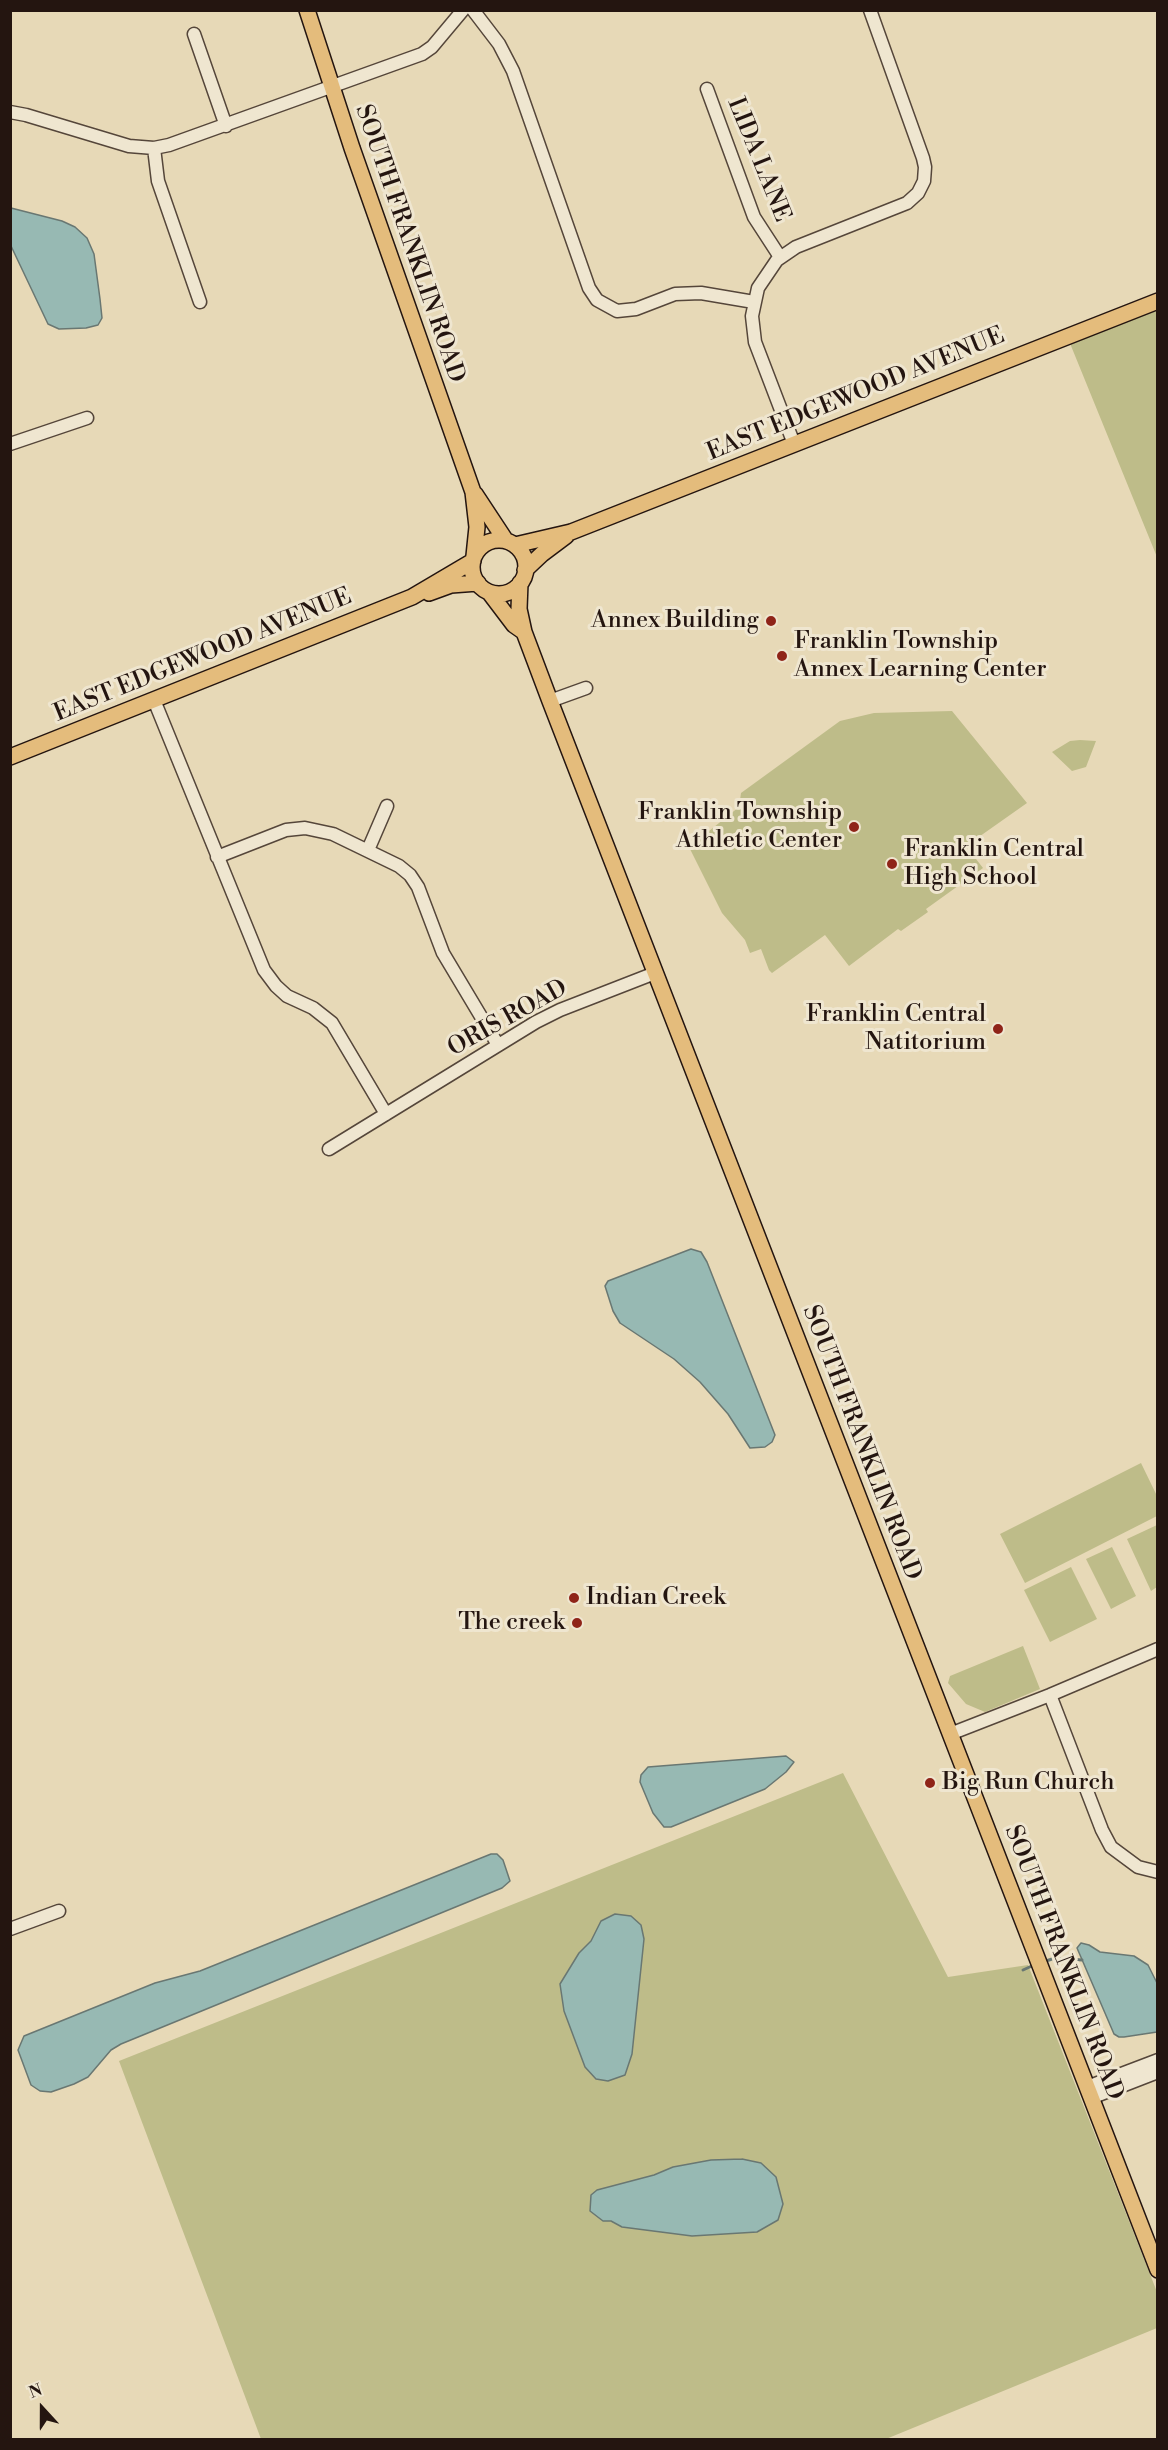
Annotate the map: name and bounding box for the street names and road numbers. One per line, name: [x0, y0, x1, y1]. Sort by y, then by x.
street label: LIDA LANE: [720, 94, 796, 226]
street label: SOUTH FRANKLIN ROAD: [348, 101, 470, 387]
street label: EAST EDGEWOOD AVENUE: [703, 322, 1009, 468]
street label: EAST EDGEWOOD AVENUE: [50, 583, 356, 729]
street label: ORIS ROAD: [443, 974, 573, 1064]
street label: SOUTH FRANKLIN ROAD: [795, 1302, 927, 1584]
street label: SOUTH FRANKLIN ROAD: [997, 1822, 1129, 2104]

